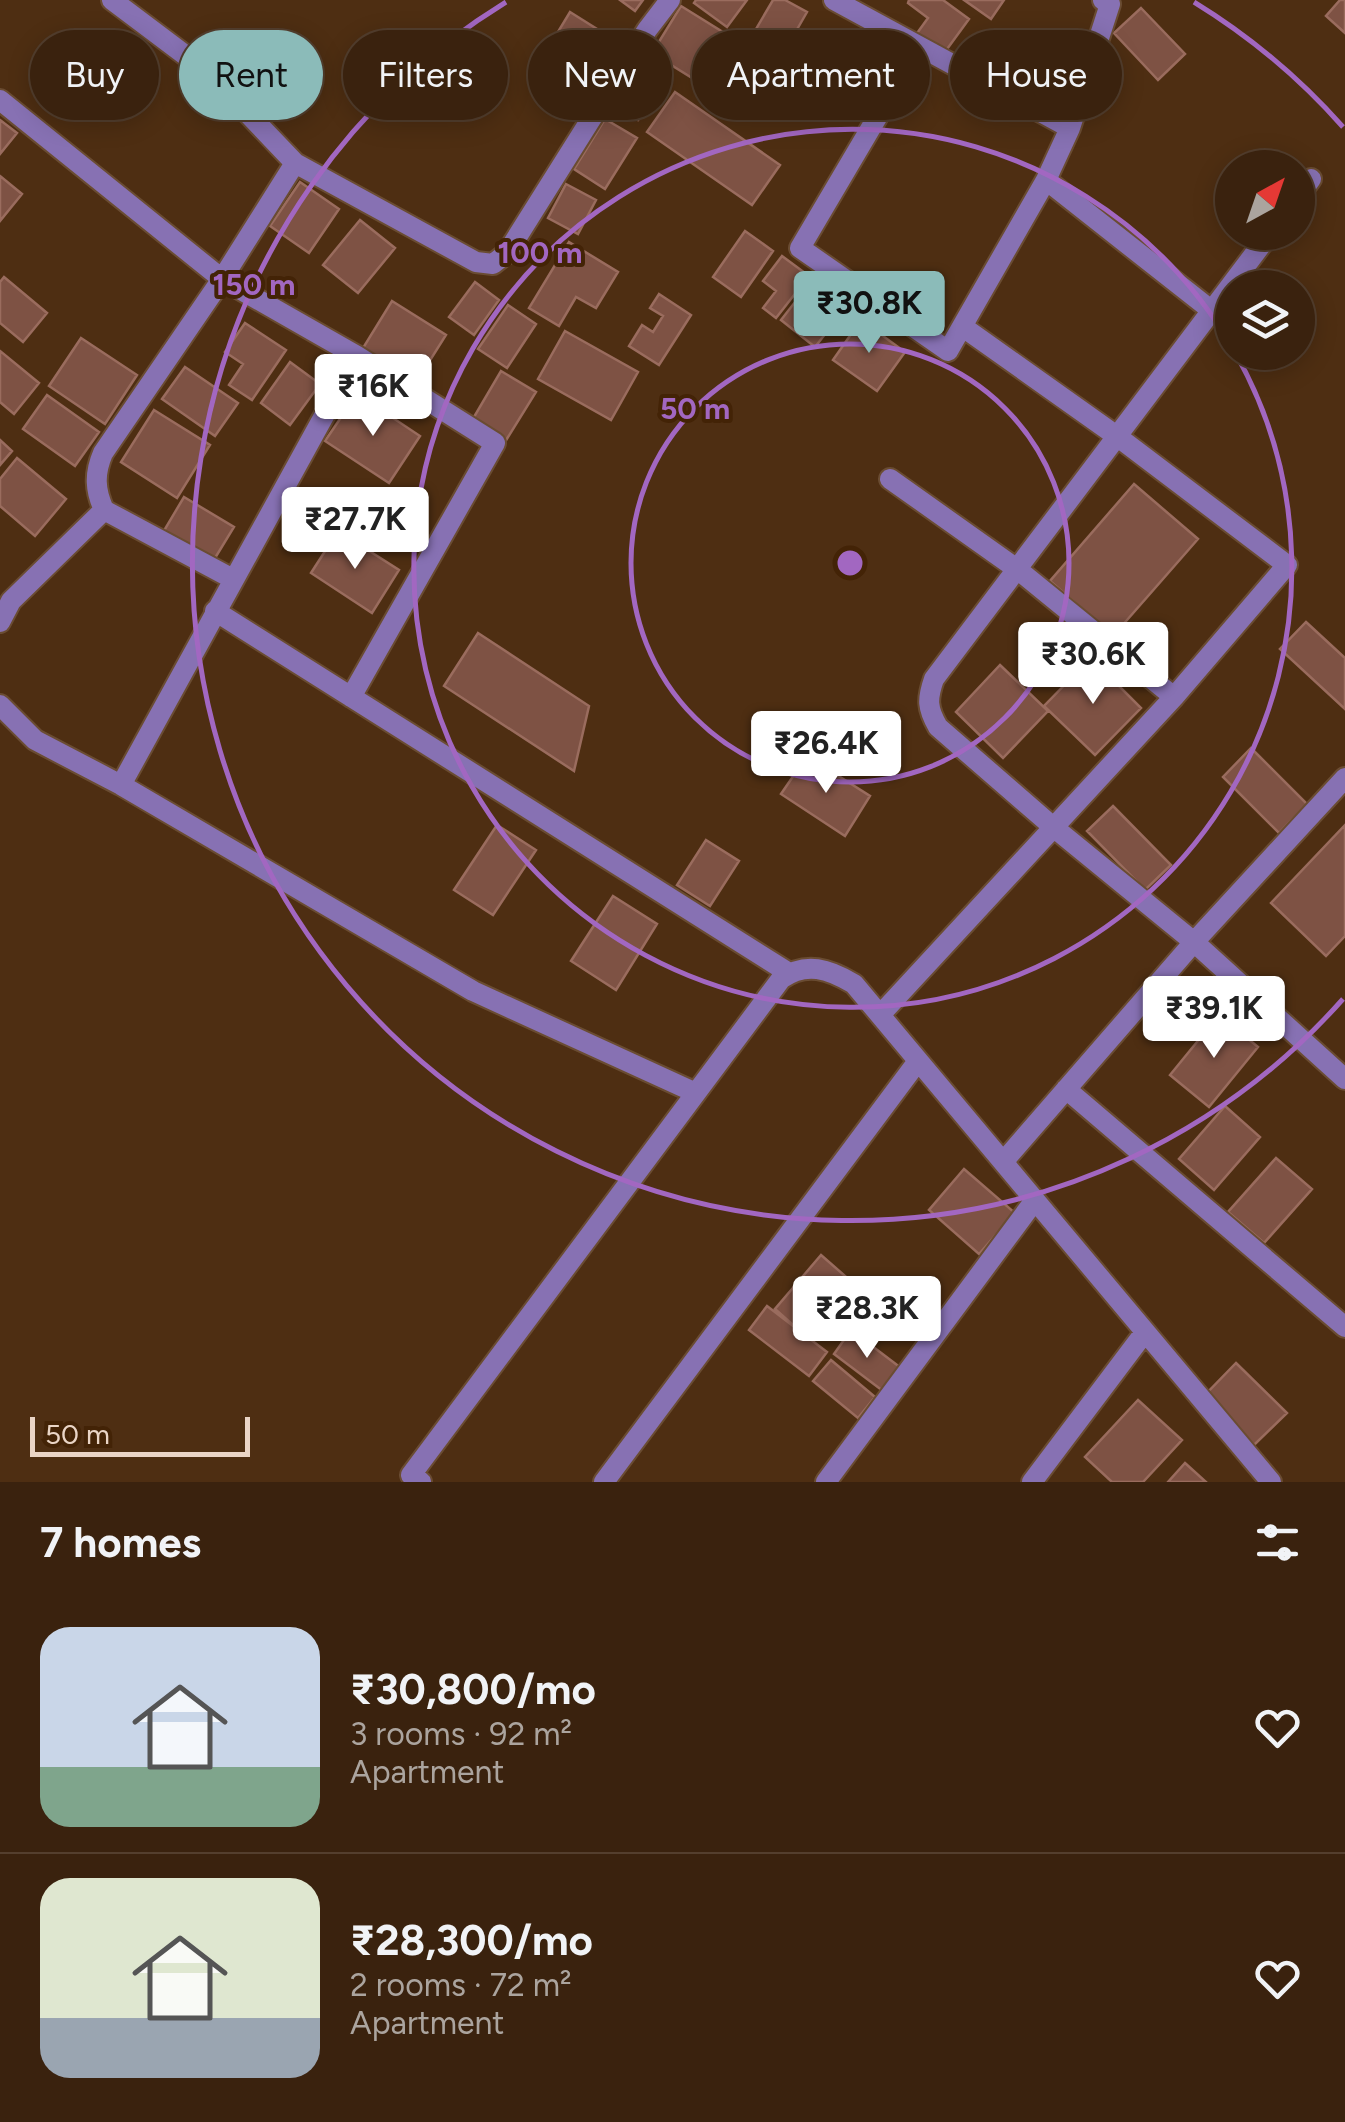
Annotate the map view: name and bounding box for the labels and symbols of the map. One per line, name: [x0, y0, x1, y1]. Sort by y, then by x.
north arrow: [1215, 150, 1315, 250]
text: 100 m: [498, 234, 582, 271]
text: 150 m: [213, 266, 295, 303]
pin: ₹30.8K: [788, 271, 950, 356]
pin: ₹16K: [314, 354, 432, 439]
text: 50 m: [660, 390, 730, 427]
pin: ₹27.7K: [274, 487, 436, 572]
centre of rings: [832, 545, 868, 581]
pin: ₹30.6K: [1012, 622, 1174, 707]
pin: ₹26.4K: [745, 711, 907, 796]
pin: ₹39.1K: [1133, 976, 1295, 1061]
pin: ₹28.3K: [786, 1276, 948, 1361]
scale bar: [30, 1412, 250, 1456]

